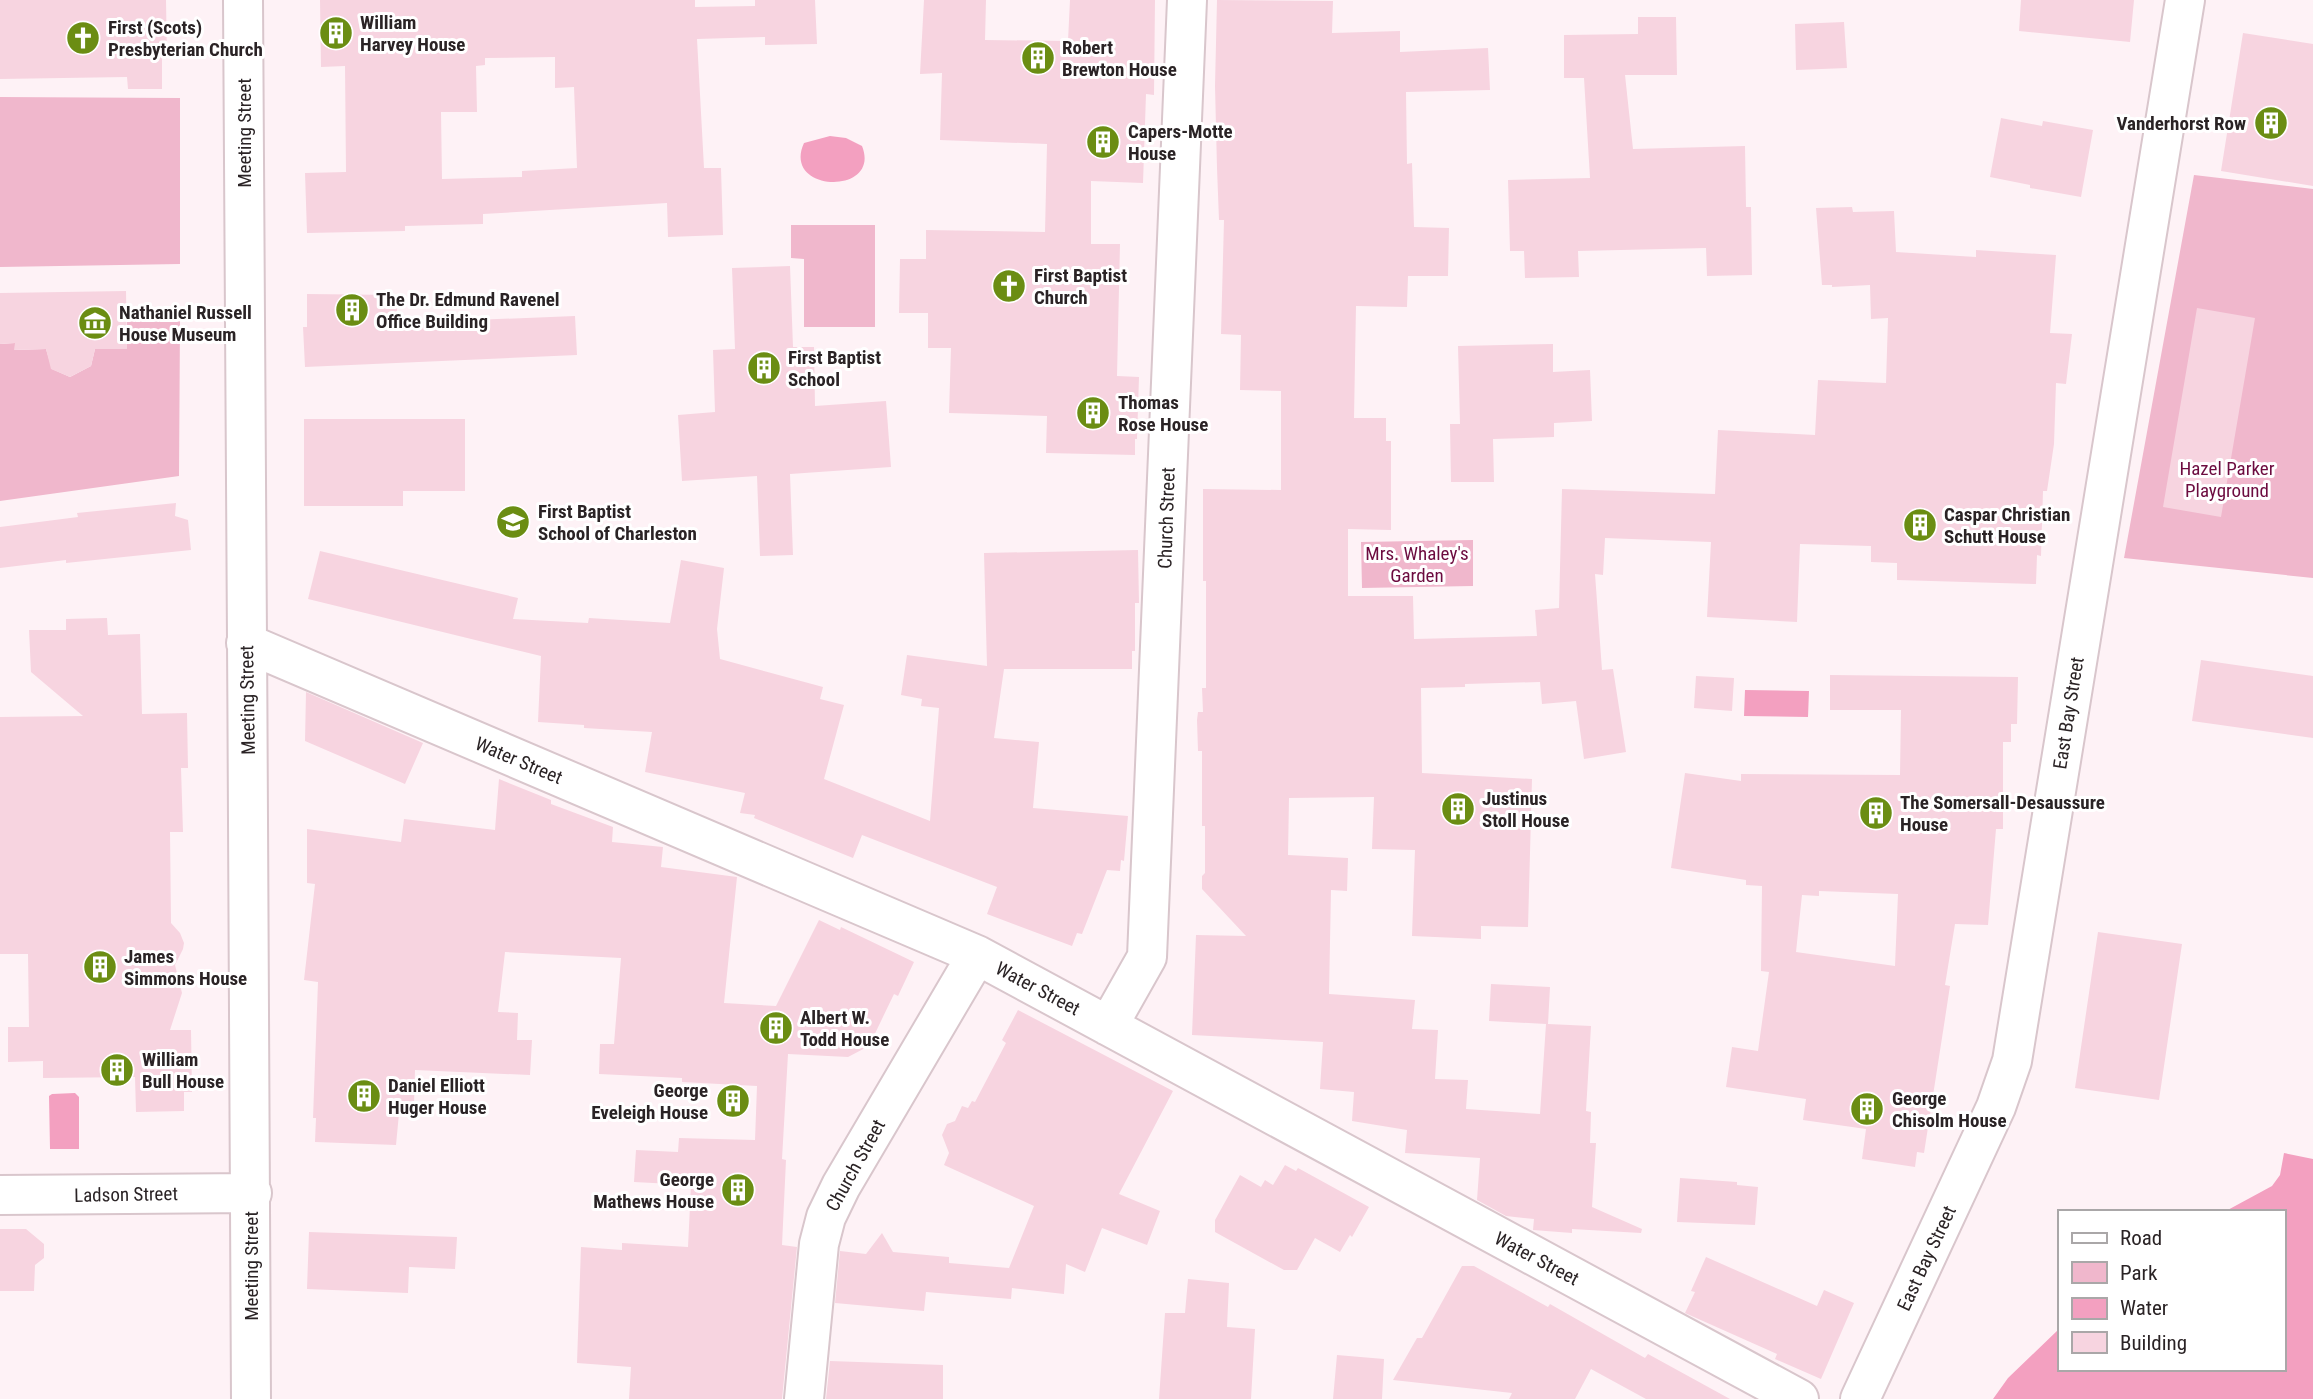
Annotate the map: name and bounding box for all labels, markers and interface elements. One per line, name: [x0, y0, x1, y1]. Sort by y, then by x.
place label: William Harvey House: [360, 11, 465, 56]
building icon: William Harvey House: [317, 14, 355, 52]
place label: First (Scots) Presbyterian Church: [108, 16, 263, 61]
church icon: First (Scots) Presbyterian Church: [64, 19, 102, 57]
place label: Robert Brewton House: [1062, 36, 1177, 81]
building icon: Robert Brewton House: [1019, 39, 1057, 77]
street label: Meeting Street: [233, 78, 256, 188]
building icon: Vanderhorst Row: [2252, 104, 2290, 142]
place label: Vanderhorst Row: [2116, 112, 2246, 135]
place label: Capers-Motte House: [1128, 120, 1233, 165]
building icon: Capers-Motte House: [1084, 123, 1122, 161]
place label: First Baptist Church: [1034, 264, 1127, 309]
church icon: First Baptist Church: [990, 267, 1028, 305]
place label: The Dr. Edmund Ravenel Office Building: [376, 288, 560, 333]
building icon: The Dr. Edmund Ravenel Office Building: [333, 291, 371, 329]
place label: Nathaniel Russell House Museum: [119, 301, 252, 346]
museum icon: Nathaniel Russell House Museum: [76, 304, 114, 342]
place label: First Baptist School: [788, 346, 881, 391]
building icon: First Baptist School: [745, 349, 783, 387]
place label: Thomas Rose House: [1118, 391, 1208, 436]
building icon: Thomas Rose House: [1074, 394, 1112, 432]
park label: Hazel Parker Playground: [2179, 457, 2275, 502]
street label: Church Street: [1153, 467, 1180, 569]
place label: First Baptist School of Charleston: [538, 500, 697, 545]
school or university icon: First Baptist School of Charleston: [494, 503, 532, 541]
place label: Caspar Christian Schutt House: [1944, 503, 2070, 548]
building icon: Caspar Christian Schutt House: [1901, 506, 1939, 544]
park label: Mrs. Whaley's Garden: [1365, 542, 1469, 587]
street label: Meeting Street: [235, 645, 260, 755]
street label: East Bay Street: [2048, 655, 2089, 771]
street label: Water Street: [472, 732, 566, 789]
place label: Justinus Stoll House: [1482, 787, 1569, 832]
building icon: Justinus Stoll House: [1439, 790, 1477, 828]
place label: The Somersall-Desaussure House: [1900, 791, 2105, 836]
building icon: The Somersall-Desaussure House: [1857, 794, 1895, 832]
place label: James Simmons House: [124, 945, 247, 990]
building icon: James Simmons House: [81, 948, 119, 986]
street label: Water Street: [992, 957, 1084, 1020]
place label: Albert W. Todd House: [800, 1006, 889, 1051]
building icon: Albert W. Todd House: [757, 1009, 795, 1047]
place label: William Bull House: [142, 1048, 224, 1093]
building icon: William Bull House: [98, 1051, 136, 1089]
place label: Daniel Elliott Huger House: [388, 1074, 487, 1119]
building icon: Daniel Elliott Huger House: [345, 1077, 383, 1115]
place label: George Eveleigh House: [591, 1079, 708, 1124]
building icon: George Eveleigh House: [714, 1082, 752, 1120]
place label: George Chisolm House: [1892, 1087, 2006, 1132]
building icon: George Chisolm House: [1848, 1090, 1886, 1128]
street label: Church Street: [821, 1115, 890, 1215]
place label: George Mathews House: [593, 1168, 714, 1213]
building icon: George Mathews House: [719, 1171, 757, 1209]
street label: Ladson Street: [74, 1182, 178, 1207]
street label: East Bay Street: [1892, 1202, 1961, 1314]
legend: [2058, 1210, 2285, 1371]
street label: Meeting Street: [240, 1211, 263, 1321]
text: Road: [2120, 1226, 2162, 1250]
street label: Water Street: [1491, 1227, 1583, 1290]
text: Park: [2120, 1261, 2158, 1285]
text: Water: [2120, 1296, 2168, 1320]
text: Building: [2120, 1331, 2187, 1355]

